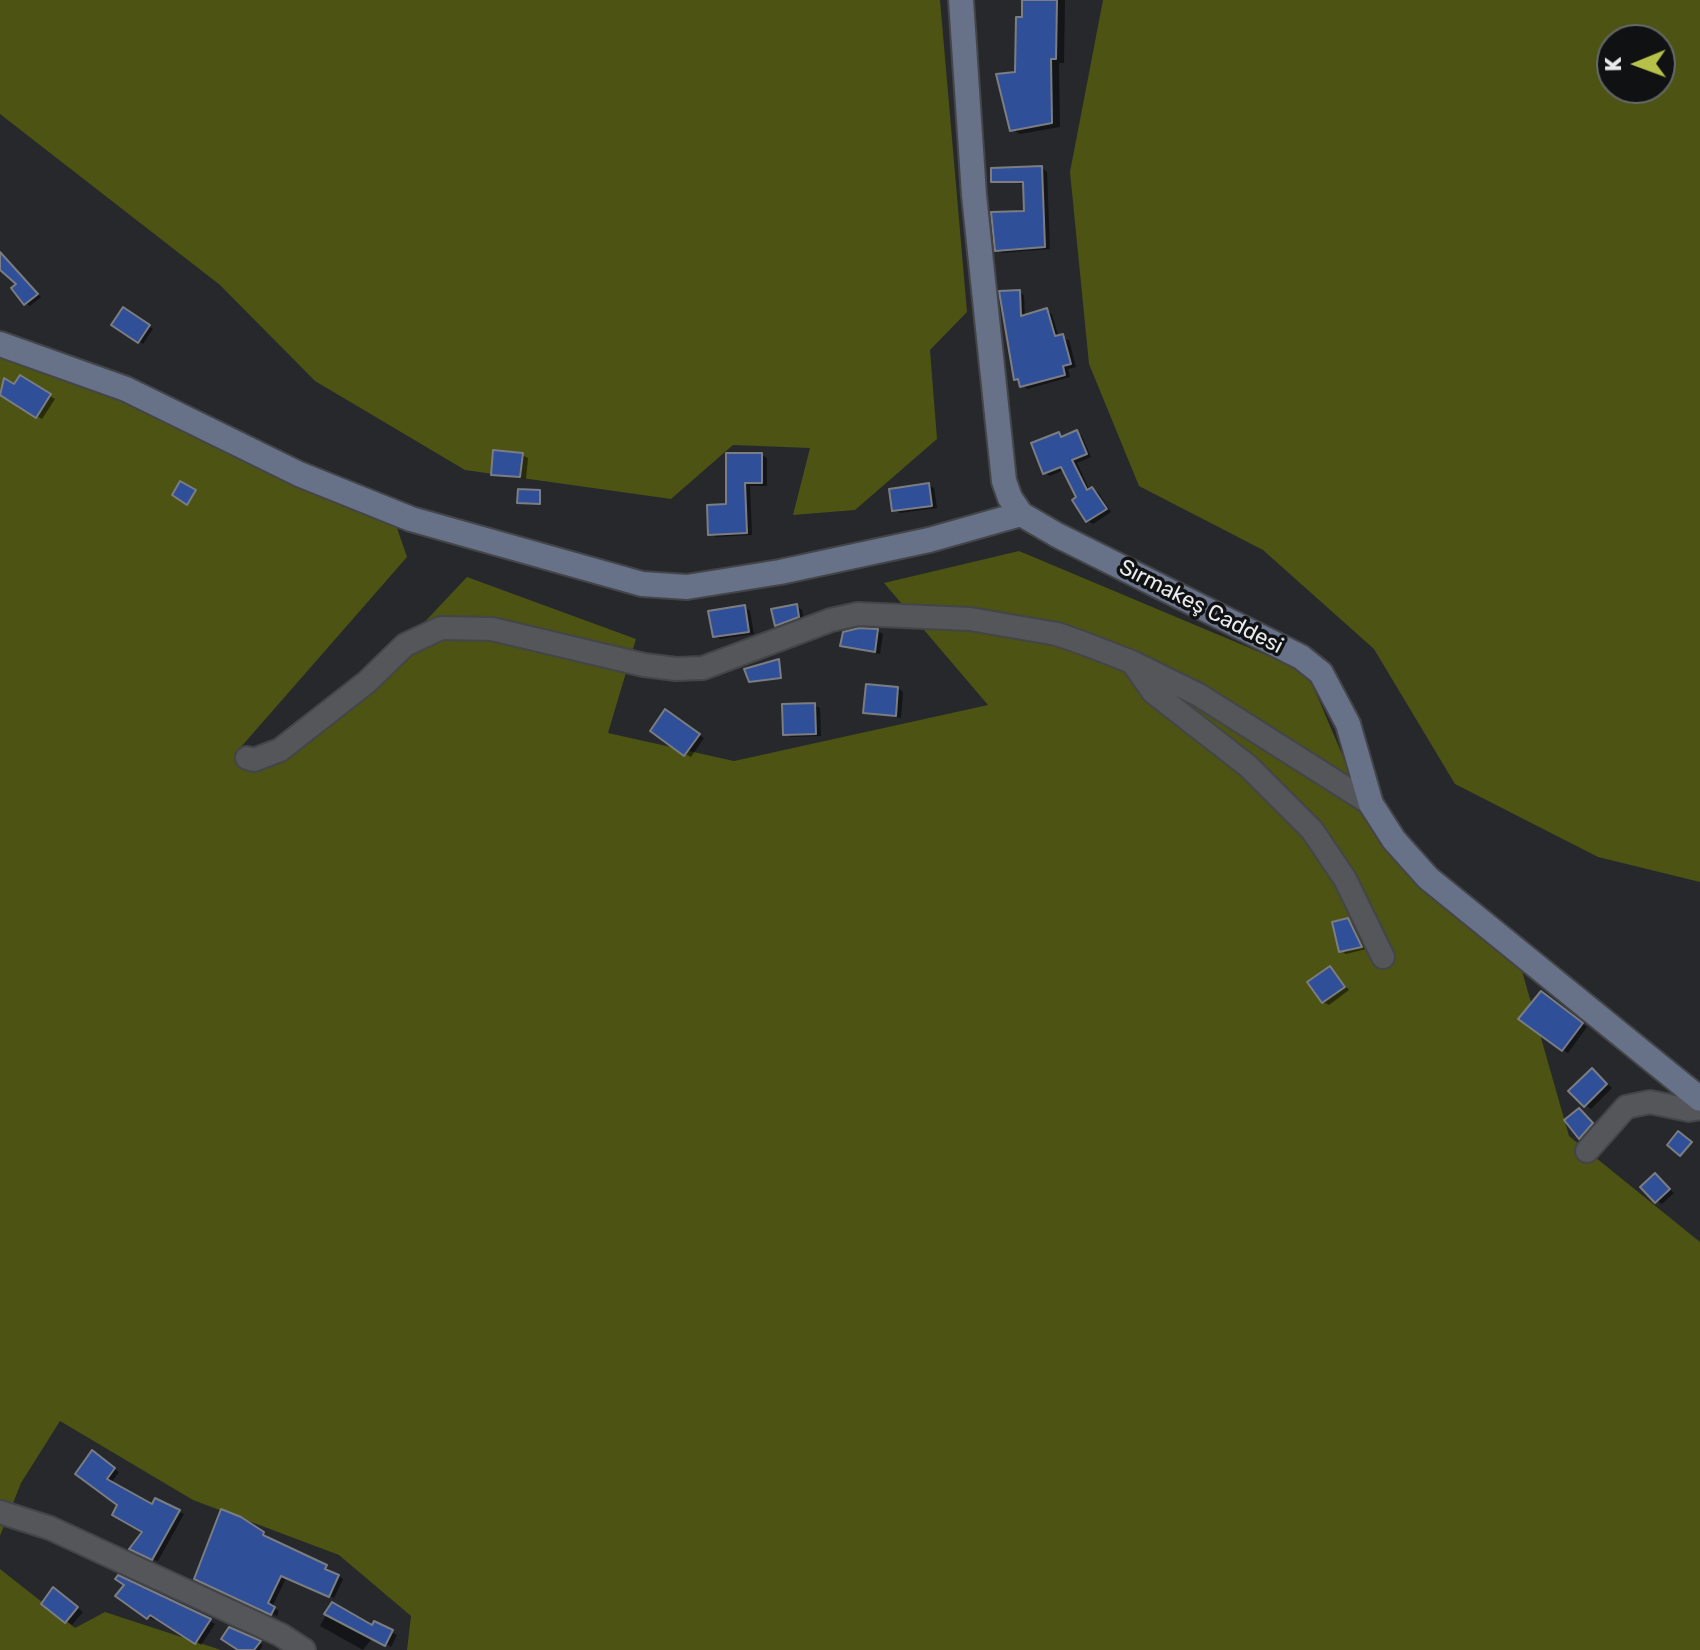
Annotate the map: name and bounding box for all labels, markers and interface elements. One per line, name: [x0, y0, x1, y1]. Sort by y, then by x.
north arrow: [1596, 24, 1676, 104]
text: K: [1600, 57, 1627, 72]
street label: Sırmakeş Caddesi: [1115, 554, 1287, 660]

